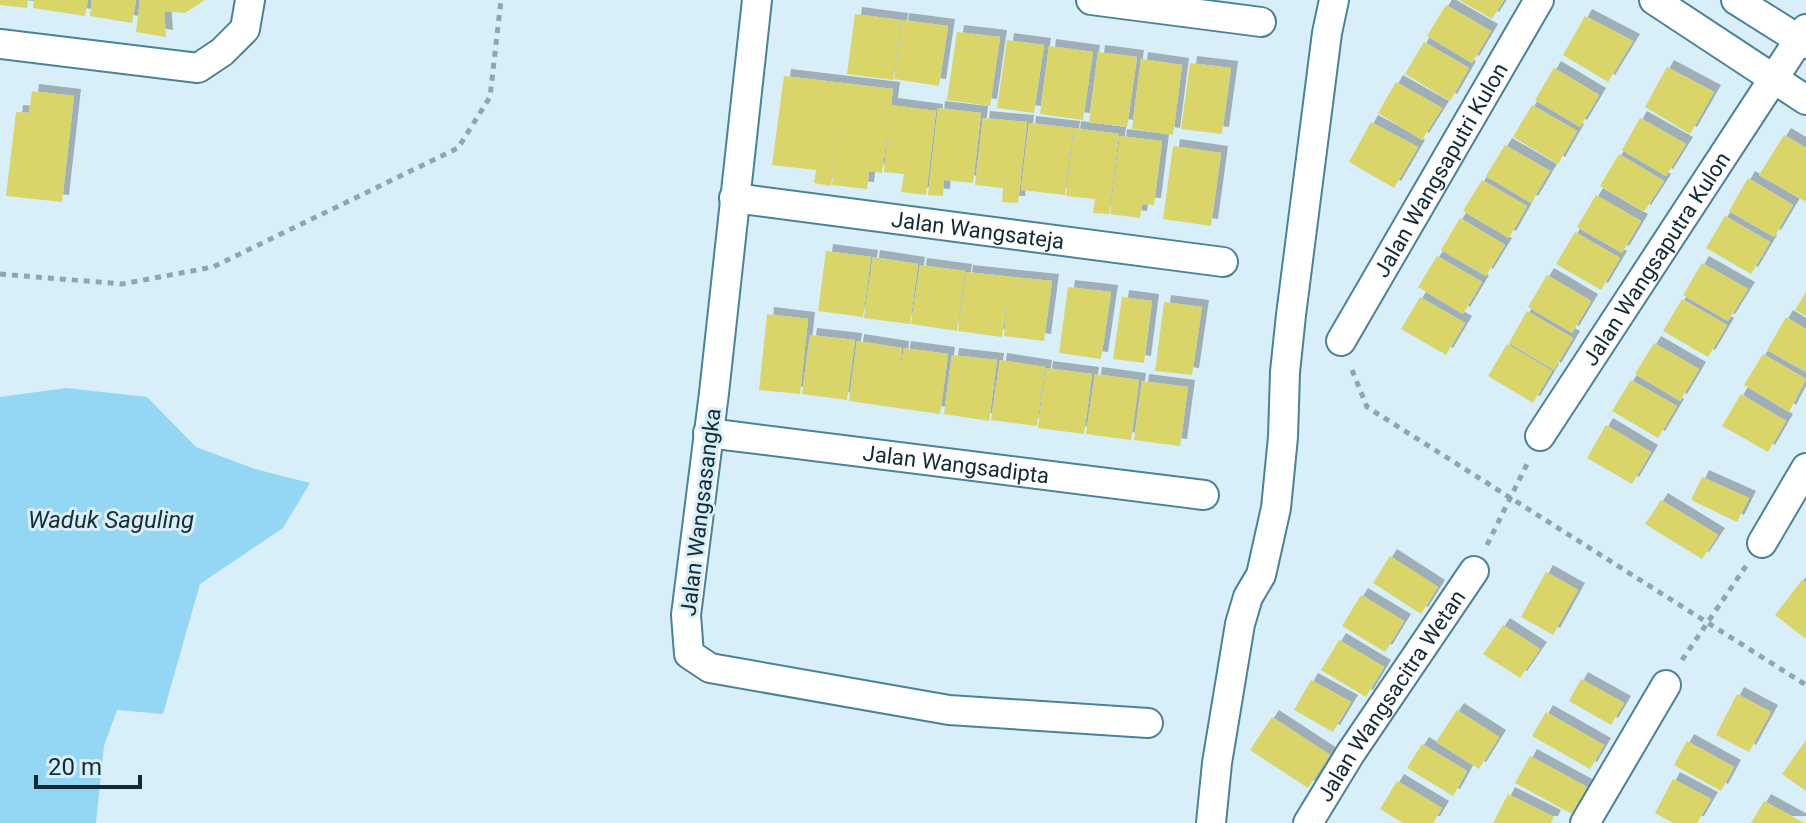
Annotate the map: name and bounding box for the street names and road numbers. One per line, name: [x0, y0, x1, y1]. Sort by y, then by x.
street label: Jalan Wangsaputri Kulon: [1369, 58, 1513, 282]
street label: Jalan Wangsaputra Kulon: [1578, 147, 1735, 370]
street label: Jalan Wangsateja: [890, 207, 1066, 254]
street label: Jalan Wangsasangka: [675, 407, 726, 617]
street label: Jalan Wangsadipta: [862, 440, 1051, 489]
street label: Jalan Wangsacitra Wetan: [1312, 585, 1470, 806]

